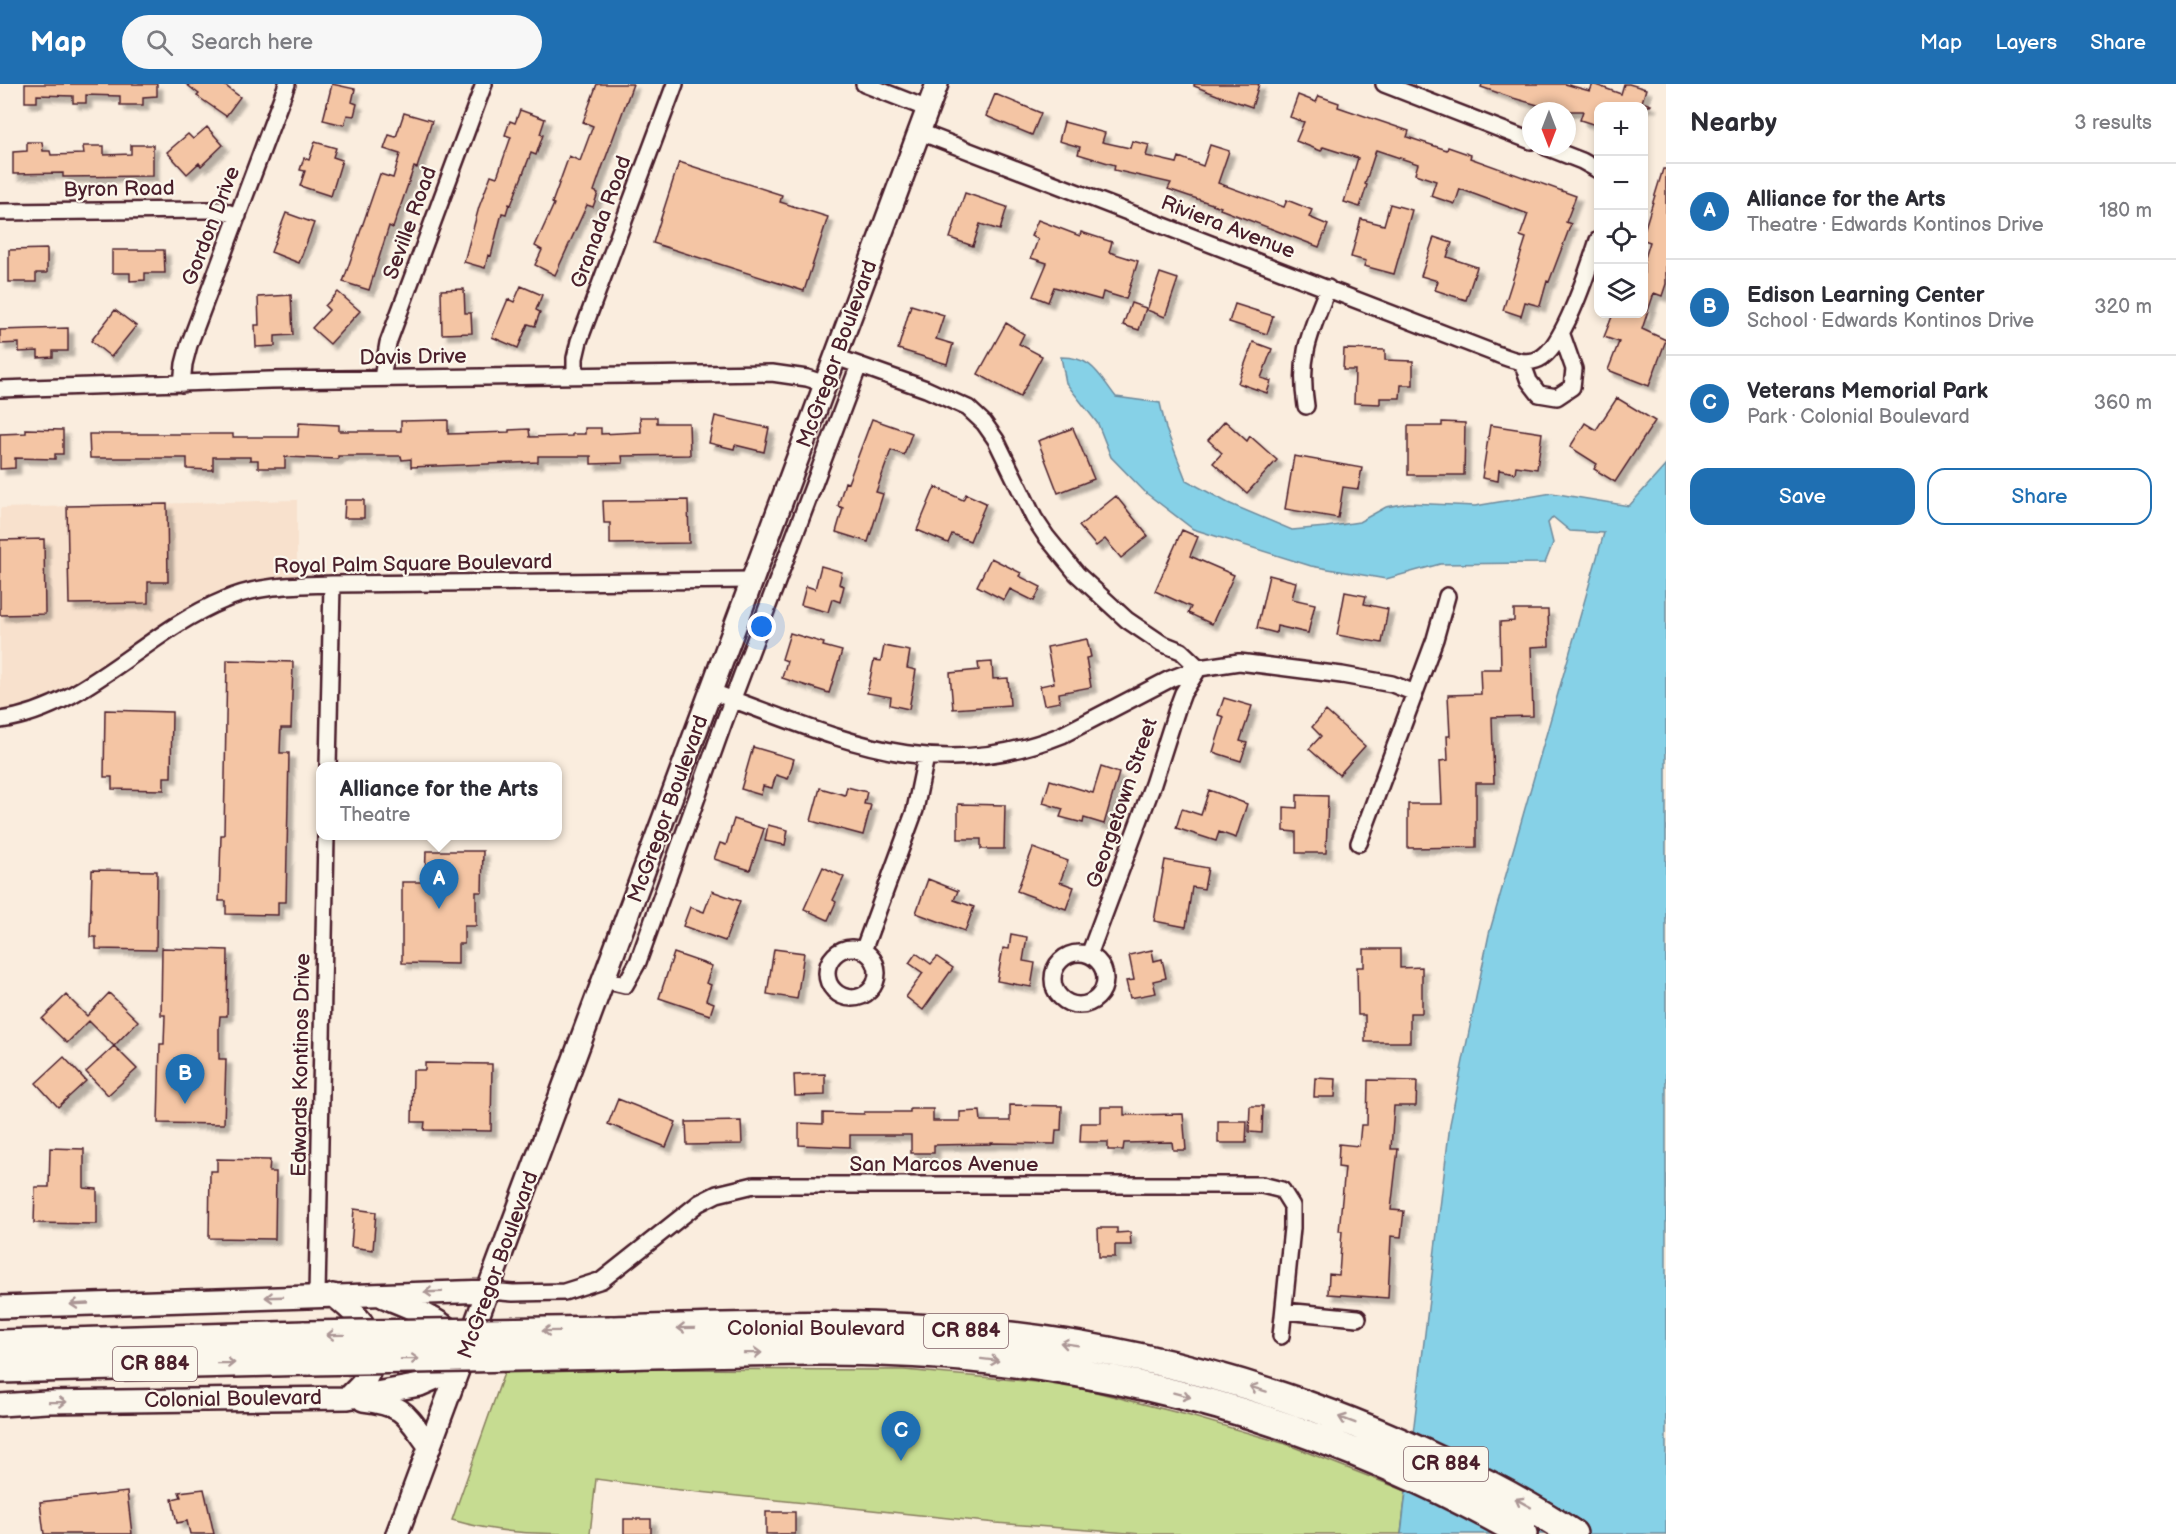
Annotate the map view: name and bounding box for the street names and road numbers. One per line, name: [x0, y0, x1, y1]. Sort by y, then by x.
street label: Granada Road: [565, 152, 637, 292]
street label: Gordon Drive: [177, 163, 245, 289]
street label: Seville Road: [378, 163, 442, 283]
street label: Byron Road: [63, 176, 175, 202]
street label: Riviera Avenue: [1157, 190, 1299, 264]
street label: McGregor Boulevard: [791, 257, 883, 451]
street label: Davis Drive: [359, 344, 467, 370]
street label: Royal Palm Square Boulevard: [273, 549, 553, 579]
street label: McGregor Boulevard: [622, 712, 714, 906]
street label: Georgetown Street: [1081, 714, 1163, 891]
street label: Edwards Kontinos Drive: [287, 953, 315, 1177]
street label: San Marcos Avenue: [850, 1152, 1038, 1177]
street label: McGregor Boulevard: [452, 1168, 544, 1362]
road number: CR 884: [924, 1314, 1008, 1348]
street label: Colonial Boulevard: [727, 1316, 905, 1341]
road number: CR 884: [113, 1347, 197, 1381]
street label: Colonial Boulevard: [144, 1385, 322, 1413]
road number: CR 884: [1404, 1447, 1488, 1481]

